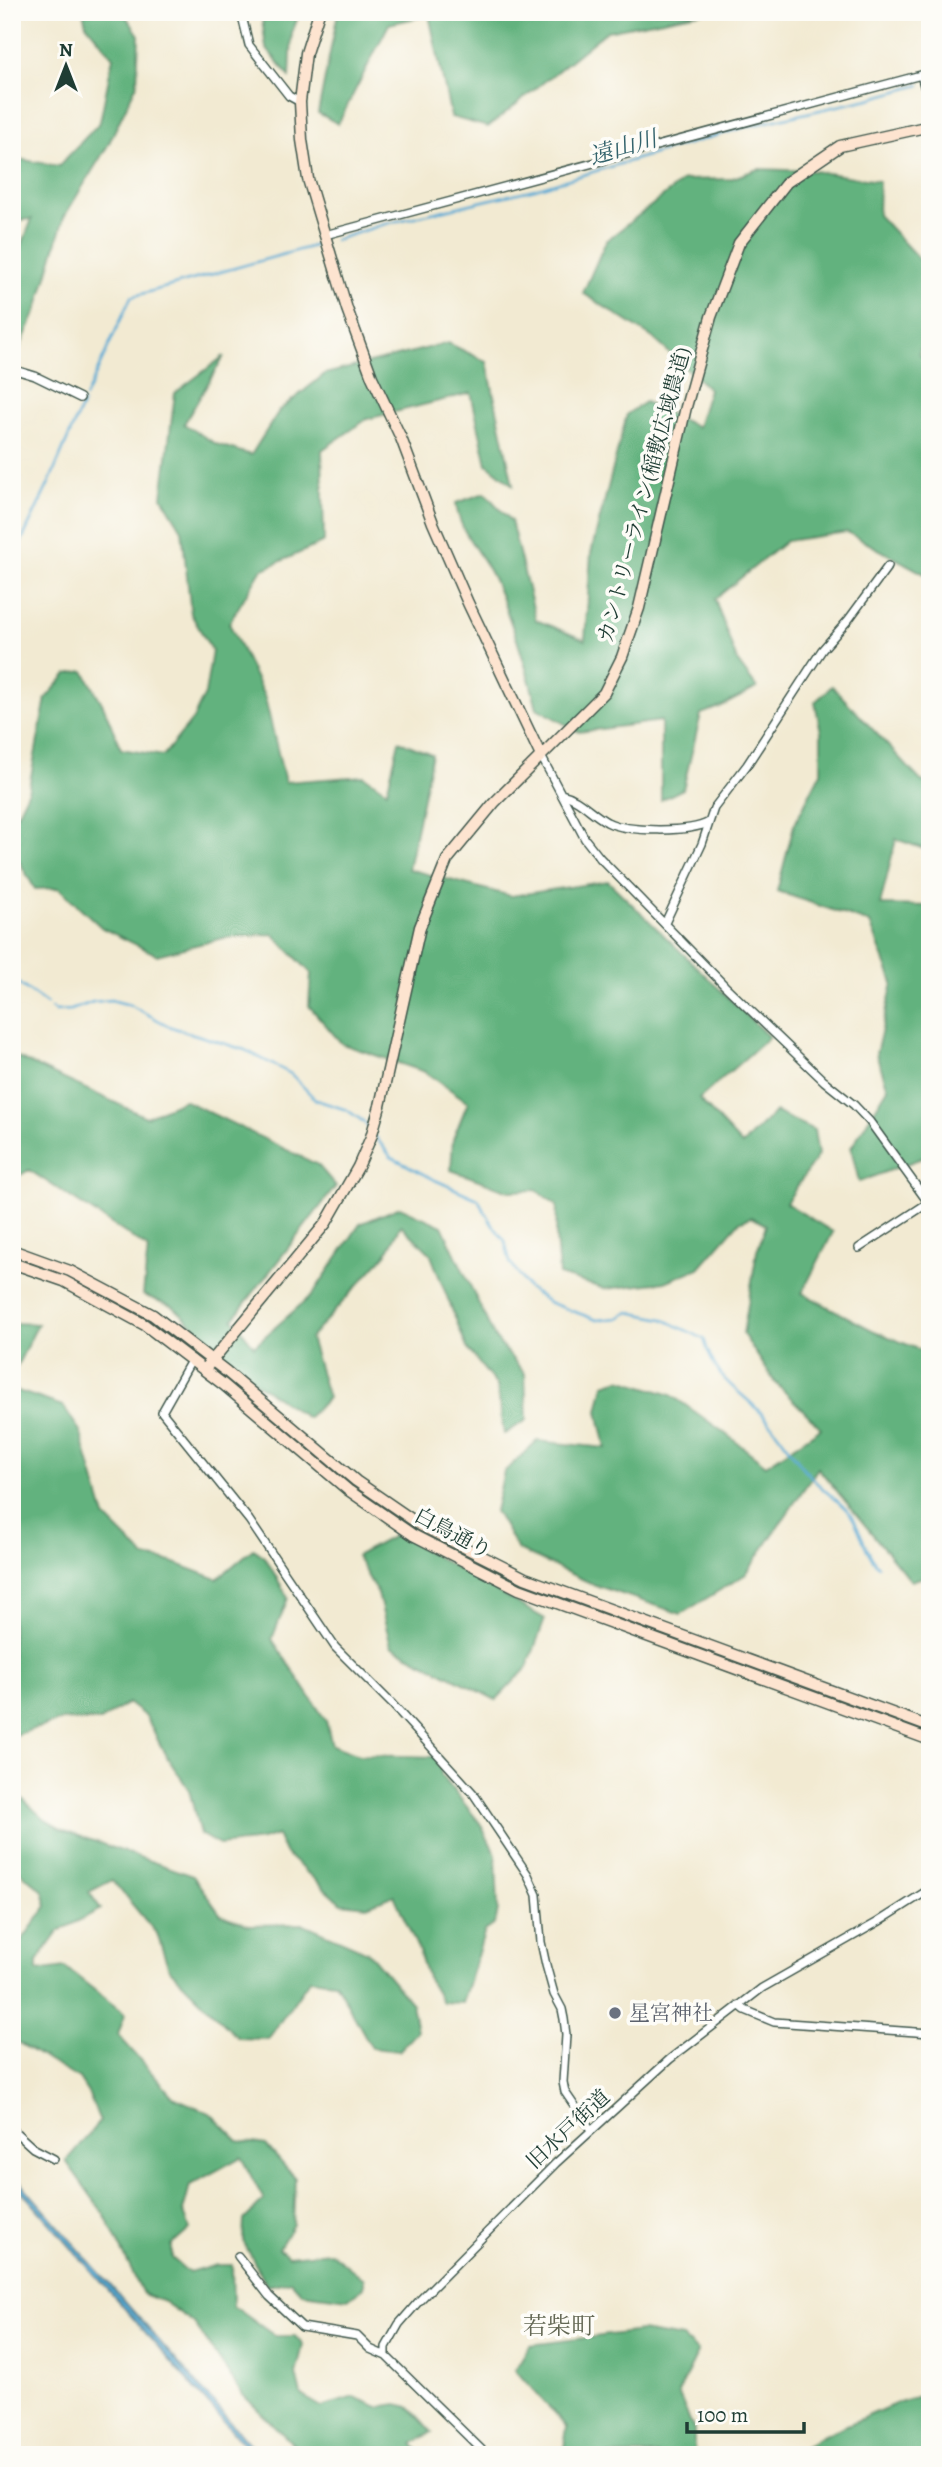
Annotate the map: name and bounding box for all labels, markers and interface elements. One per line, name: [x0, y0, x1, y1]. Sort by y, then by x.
north arrow: [32, 32, 102, 102]
text: N: [59, 37, 73, 63]
water label: 遠山川: [586, 122, 663, 172]
street label: カントリーライン(稲敷広域農道): [591, 344, 697, 646]
street label: 白鳥通り: [409, 1501, 497, 1565]
place label: 星宮神社: [629, 1999, 713, 2027]
marker: 星宮神社: [607, 2005, 623, 2021]
street label: 旧水戸街道: [520, 2083, 616, 2175]
district label: 若柴町: [523, 2310, 595, 2342]
scale bar: [687, 2390, 804, 2434]
text: 100 m: [697, 2401, 748, 2429]

